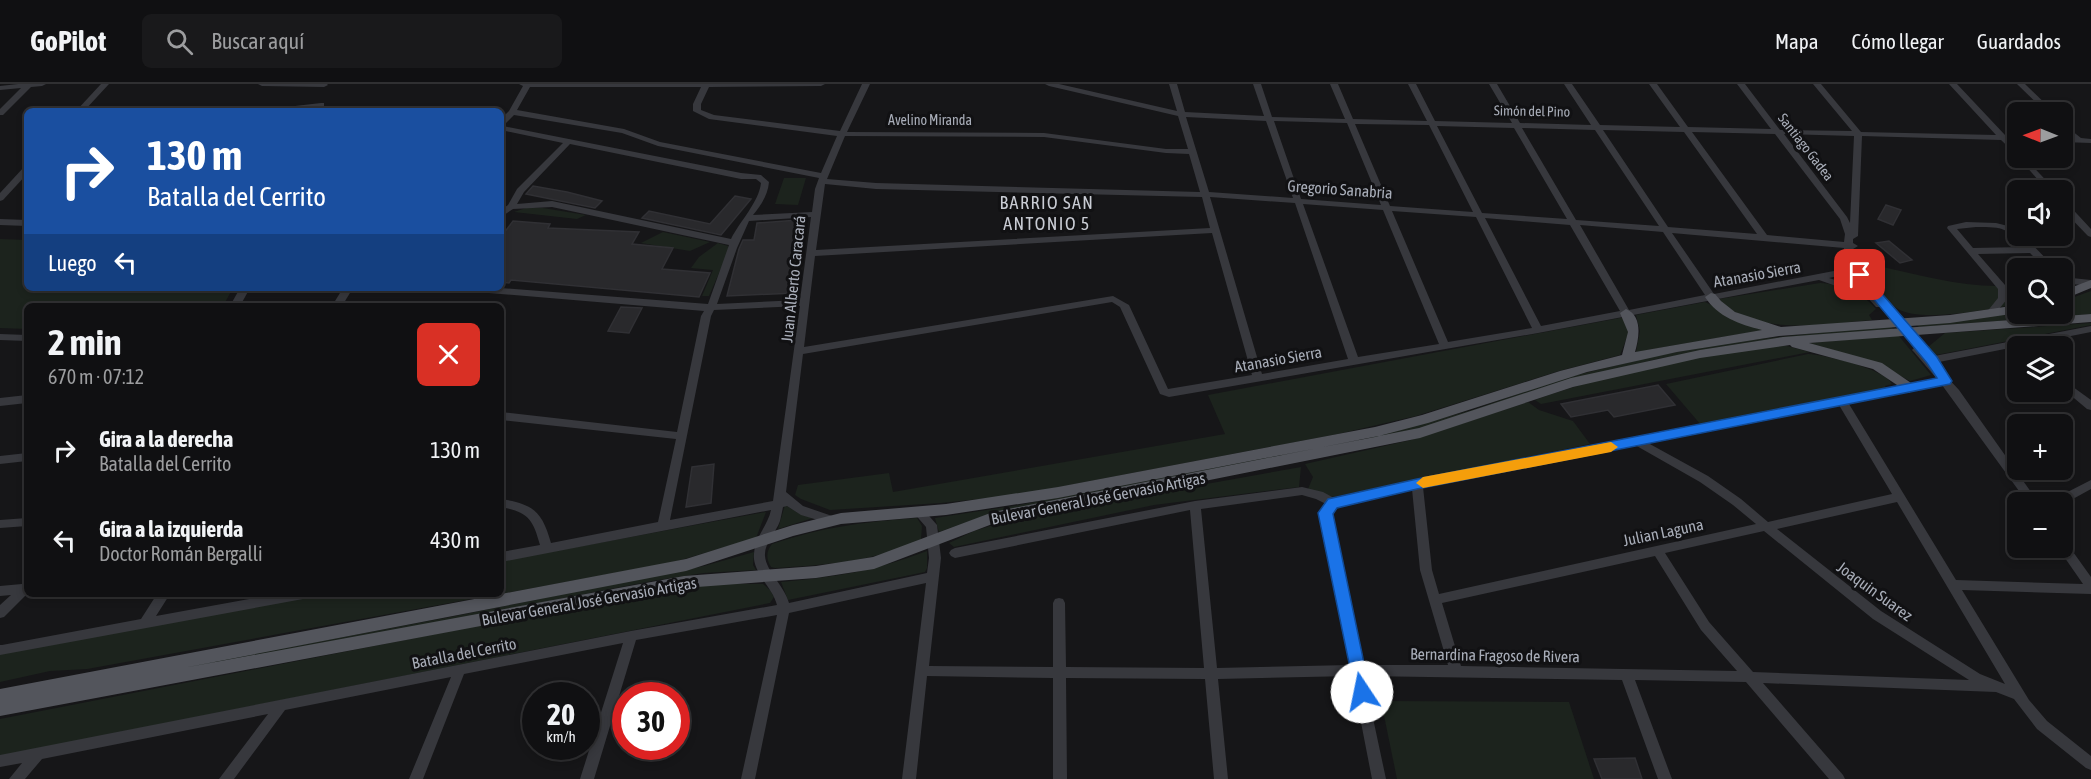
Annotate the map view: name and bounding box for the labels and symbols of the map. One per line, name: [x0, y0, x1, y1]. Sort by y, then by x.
street label: Simón del Pino: [1494, 102, 1570, 120]
north arrow: [2007, 102, 2073, 168]
street label: Santiago Gadea: [1775, 110, 1837, 184]
street label: Avelino Miranda: [888, 112, 972, 128]
street label: Gregorio Sanabria: [1287, 176, 1393, 203]
district label: BARRIO SAN ANTONIO 5: [1000, 192, 1094, 234]
street label: Juan Alberto Caracará: [777, 215, 809, 343]
pin: [1834, 249, 1885, 300]
street label: Atanasio Sierra: [1712, 257, 1802, 291]
street label: Atanasio Sierra: [1233, 342, 1323, 376]
street label: Bulevar General José Gervasio Artigas: [989, 468, 1207, 529]
street label: Julian Laguna: [1621, 515, 1705, 550]
street label: Joaquin Suarez: [1833, 558, 1916, 625]
street label: Bulevar General José Gervasio Artigas: [480, 573, 698, 630]
street label: Batalla del Cerrito: [410, 634, 518, 672]
street label: Bernardina Fragoso de Rivera: [1410, 645, 1580, 666]
position arrow: [1330, 660, 1394, 724]
speed limit sign: 30: [612, 682, 690, 760]

